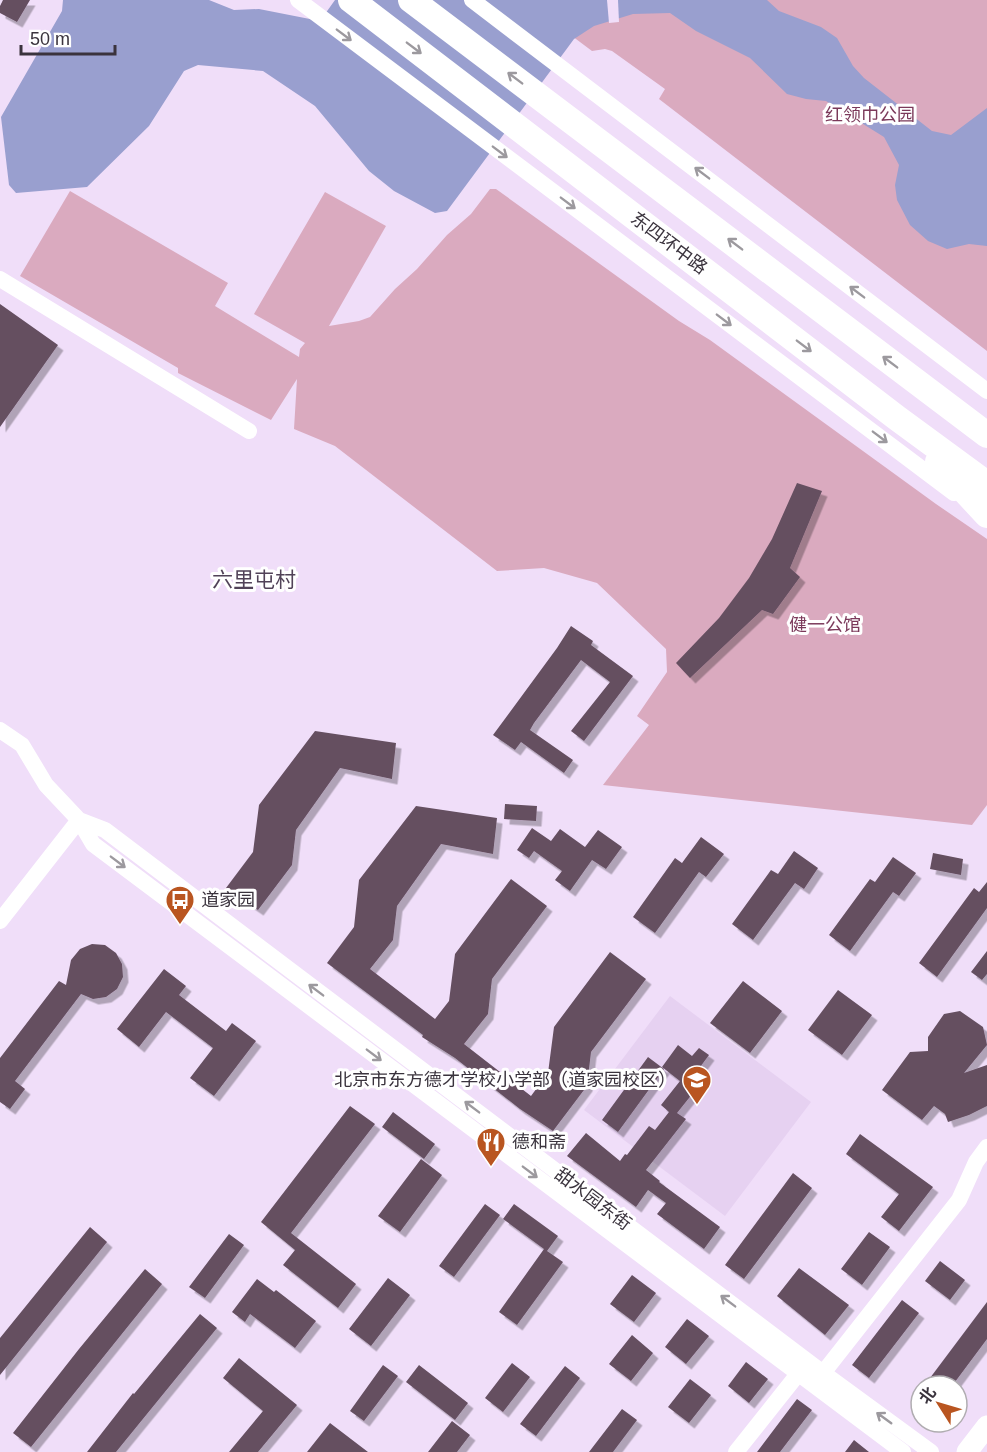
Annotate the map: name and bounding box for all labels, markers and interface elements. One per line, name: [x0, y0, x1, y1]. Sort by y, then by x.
scale bar: [21, 18, 116, 56]
text: 50 m: [30, 29, 70, 49]
one-way arrow: [336, 29, 352, 41]
one-way arrow: [406, 42, 422, 55]
one-way arrow: [507, 72, 523, 85]
park label: 红领巾公园: [825, 105, 915, 125]
one-way arrow: [492, 146, 508, 159]
one-way arrow: [694, 167, 710, 180]
one-way arrow: [560, 197, 576, 210]
street label: 东四环中路: [627, 208, 711, 278]
one-way arrow: [727, 238, 743, 251]
one-way arrow: [849, 285, 865, 298]
one-way arrow: [716, 314, 732, 327]
one-way arrow: [796, 340, 812, 353]
one-way arrow: [883, 356, 899, 368]
one-way arrow: [872, 431, 888, 443]
district label: 六里屯村: [212, 568, 296, 591]
park label: 健一公馆: [789, 615, 861, 635]
one-way arrow: [109, 856, 125, 868]
bus stop icon: 道家园: [164, 884, 196, 926]
place label: 道家园: [201, 890, 255, 910]
one-way arrow: [309, 983, 325, 996]
one-way arrow: [366, 1048, 382, 1061]
school or university icon: 北京市东方德才学校小学部（道家园校区）: [681, 1064, 713, 1106]
place label: 北京市东方德才学校小学部（道家园校区）: [334, 1070, 676, 1090]
one-way arrow: [464, 1101, 480, 1114]
restaurant icon: 德和斋: [475, 1126, 507, 1168]
place label: 德和斋: [512, 1132, 566, 1152]
street label: 甜水园东街: [551, 1164, 635, 1234]
one-way arrow: [522, 1165, 538, 1178]
one-way arrow: [720, 1295, 736, 1307]
north arrow: [909, 1374, 969, 1434]
text: 北: [916, 1384, 939, 1407]
one-way arrow: [877, 1411, 893, 1424]

